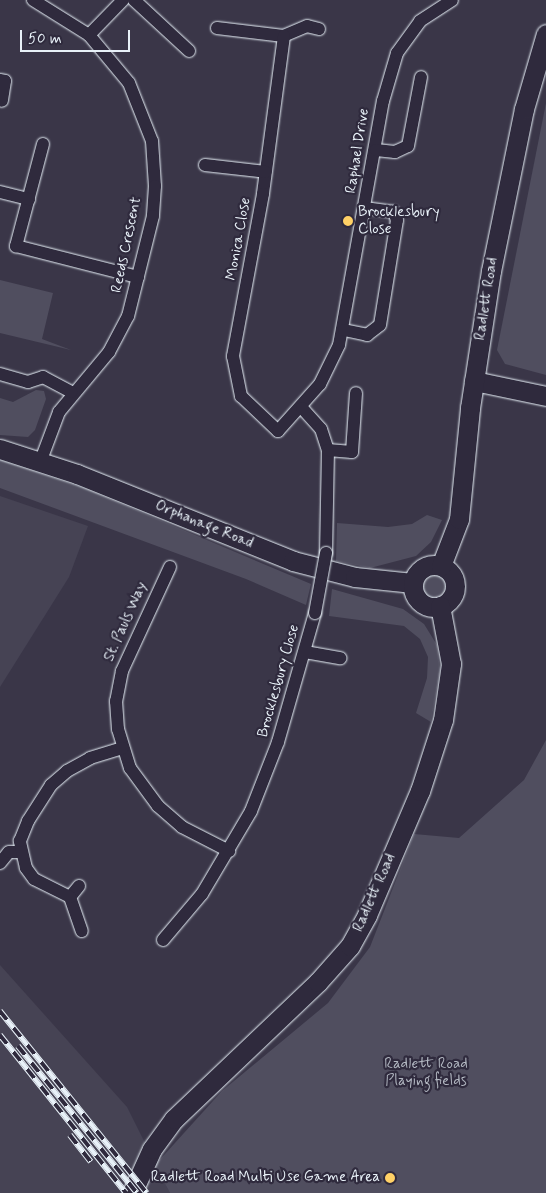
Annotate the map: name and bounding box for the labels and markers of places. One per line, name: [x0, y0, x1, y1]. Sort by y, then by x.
place label: Brocklesbury Close: [358, 203, 440, 238]
marker: Brocklesbury Close: [342, 215, 354, 227]
place label: Radlett Road Multi Use Game Area: [154, 1169, 380, 1187]
marker: Radlett Road Multi Use Game Area: [384, 1172, 396, 1184]

